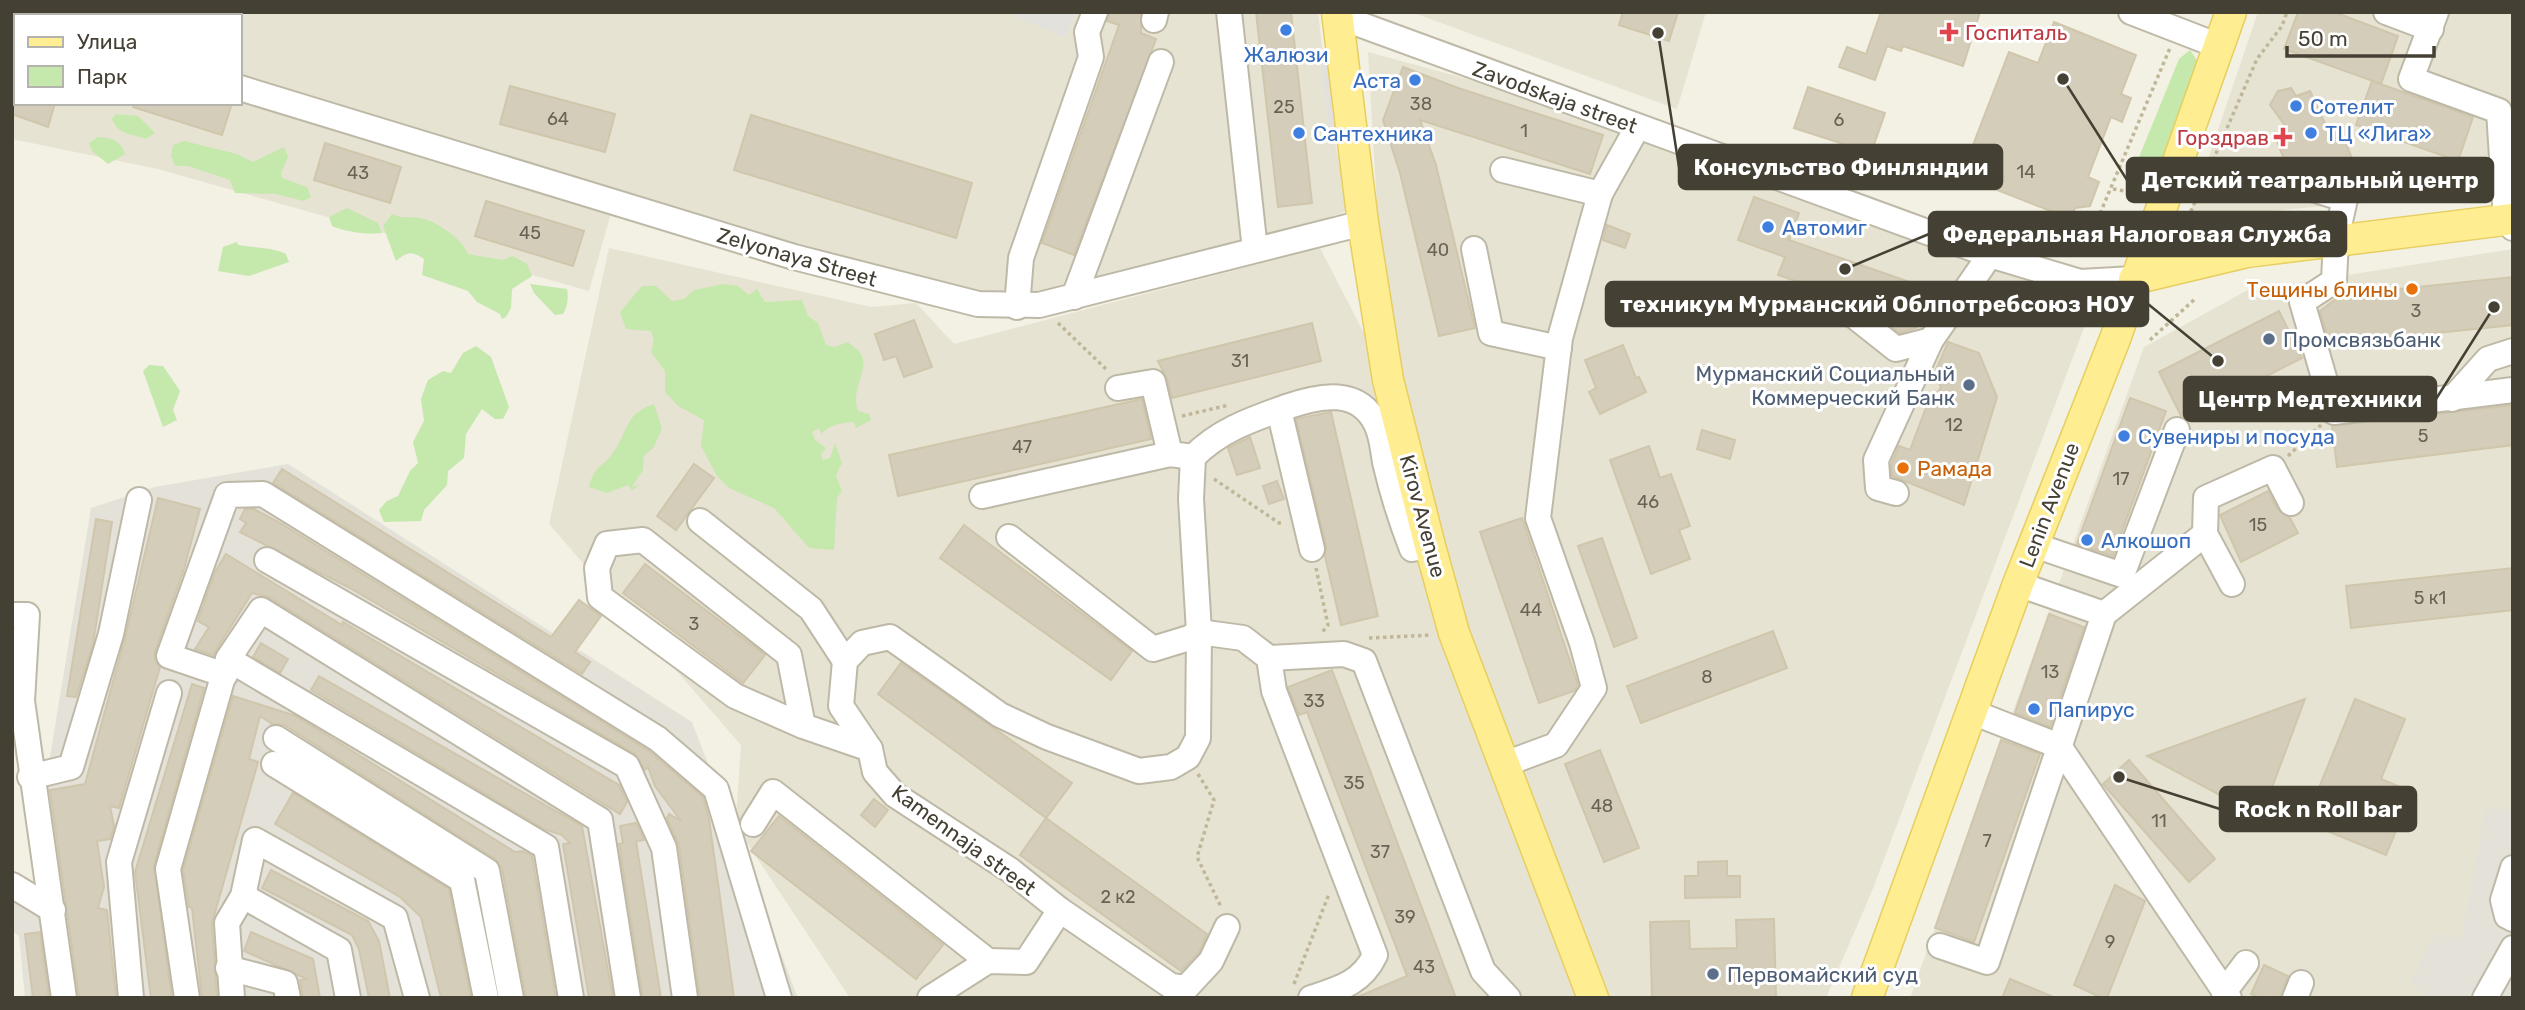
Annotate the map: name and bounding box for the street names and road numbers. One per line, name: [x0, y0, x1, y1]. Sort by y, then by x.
street label: Zavodskaja street: [1469, 56, 1641, 138]
street label: Zelyonaya Street: [714, 222, 880, 292]
street label: Lenin Avenue: [2014, 439, 2084, 571]
street label: Kirov Avenue: [1395, 452, 1451, 580]
street label: Kamennaja street: [887, 779, 1041, 901]

